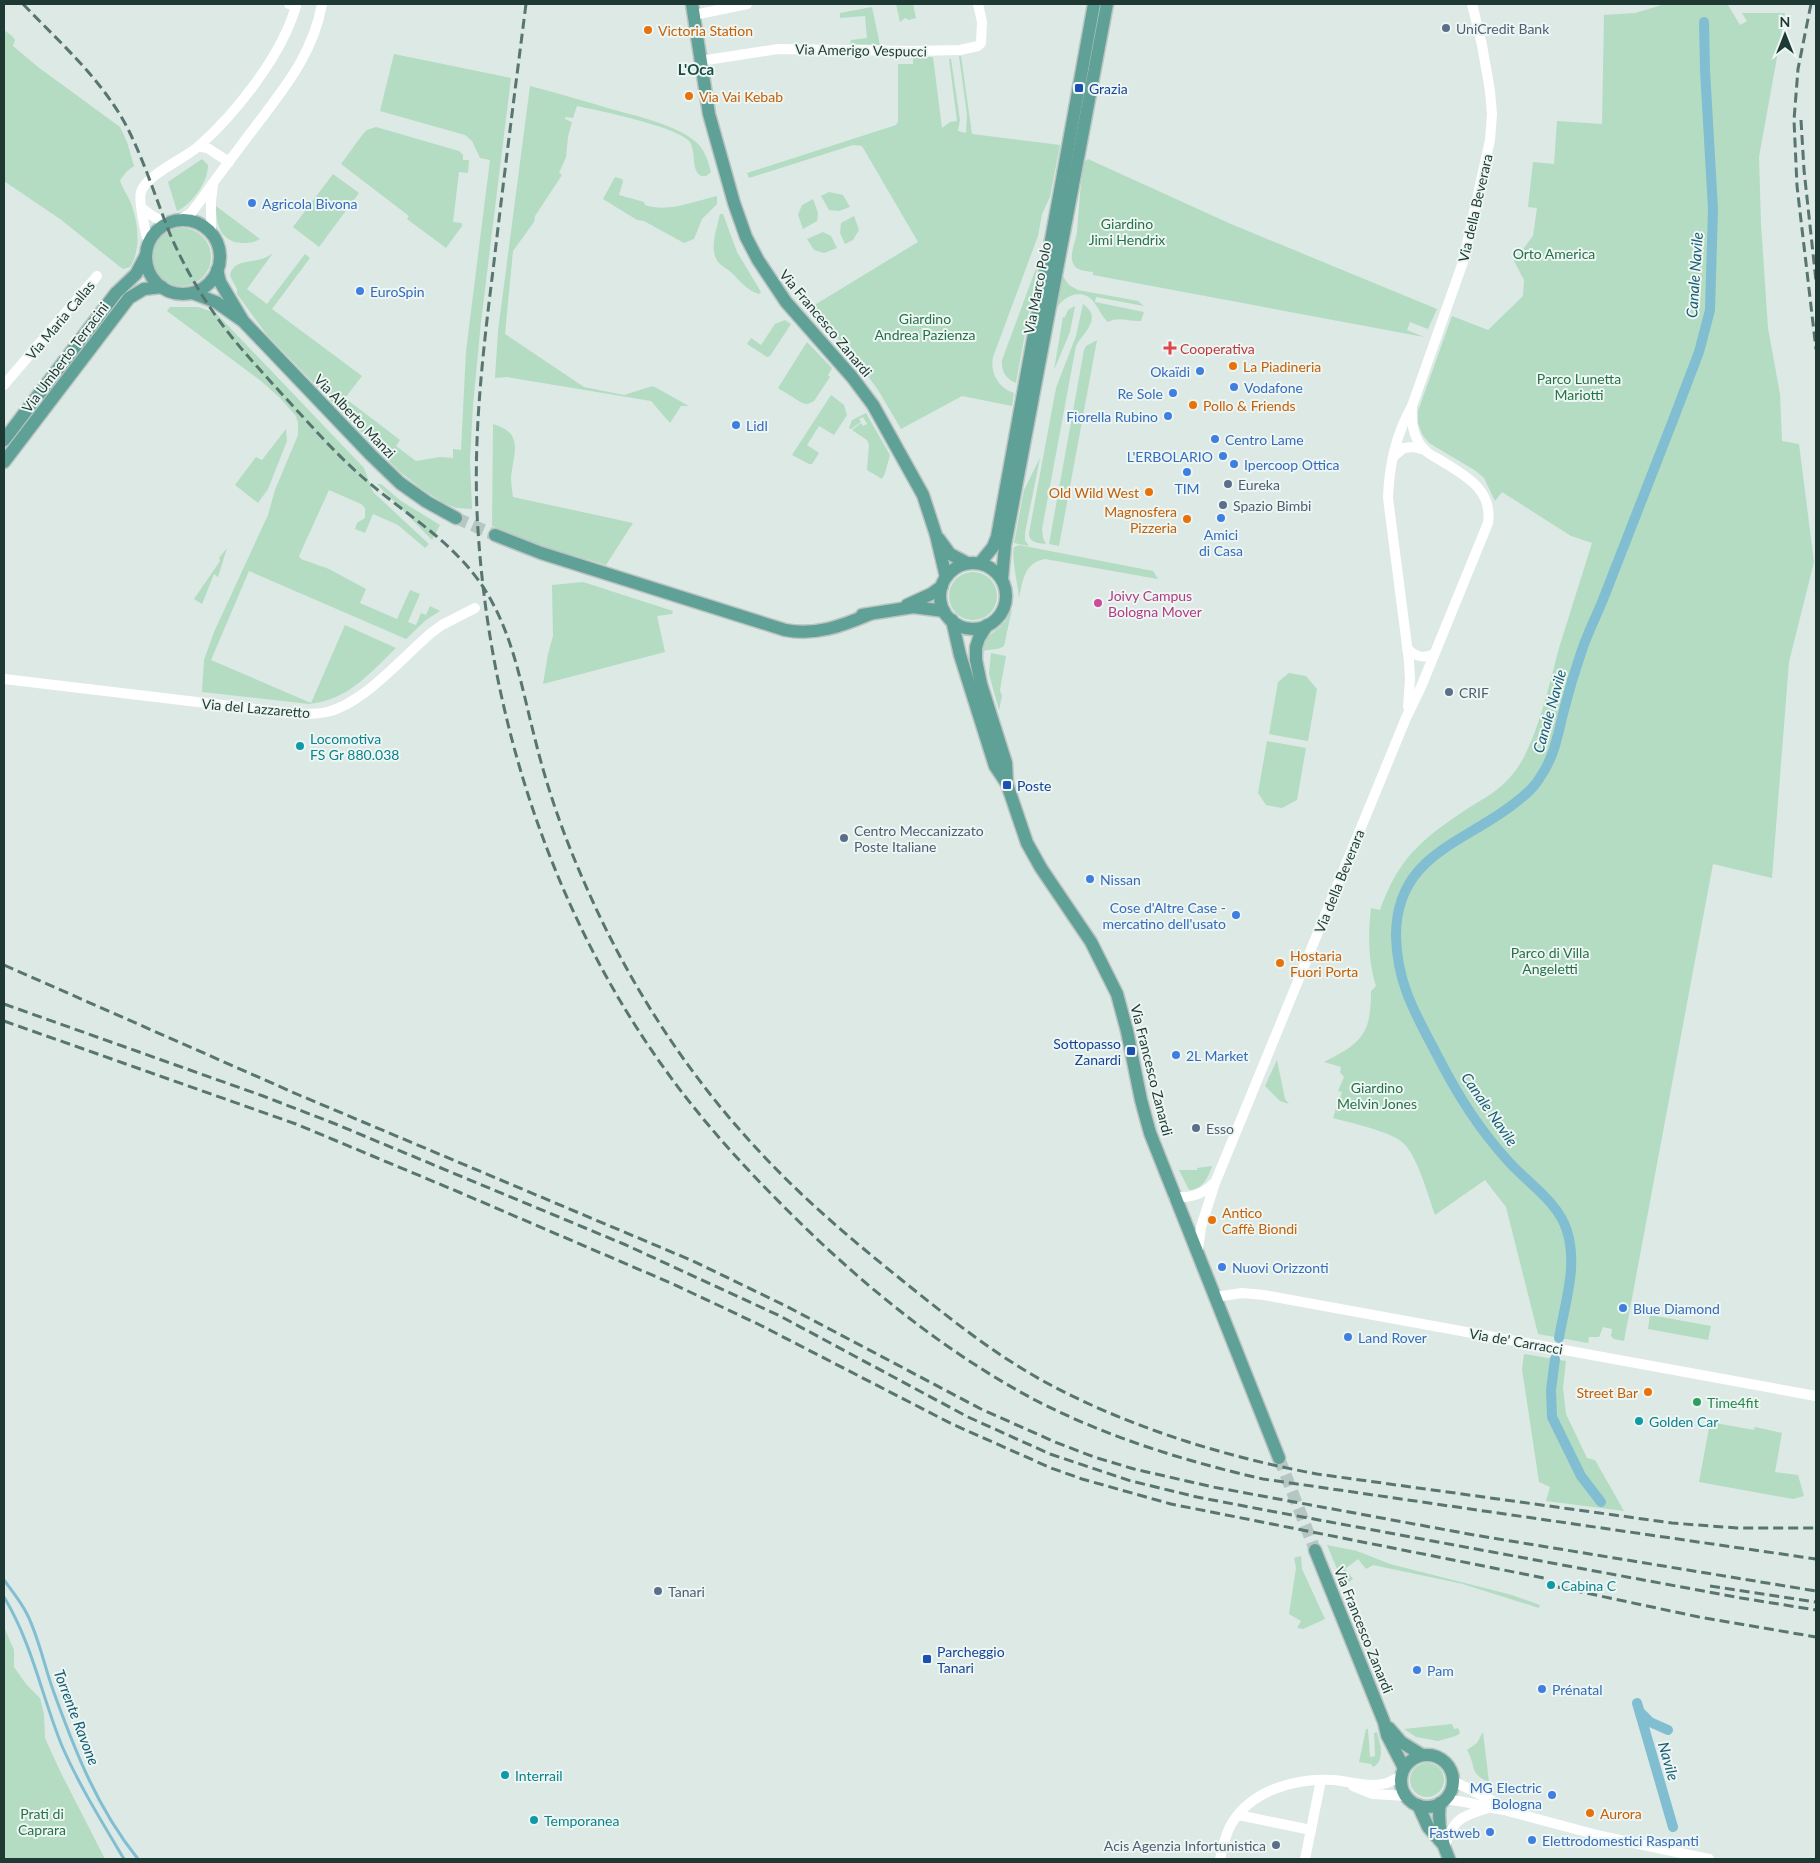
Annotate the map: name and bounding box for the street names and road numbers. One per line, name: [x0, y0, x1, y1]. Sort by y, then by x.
street label: Via Amerigo Vespucci: [795, 40, 927, 60]
street label: Via della Beverara: [1454, 152, 1496, 264]
street label: Via Marco Polo: [1020, 241, 1054, 335]
street label: Via Francesco Zanardi: [776, 266, 876, 380]
street label: Via Maria Callas: [22, 277, 98, 363]
street label: Via Umberto Terracini: [18, 299, 112, 415]
street label: Via Alberto Manzi: [311, 371, 399, 461]
street label: Via del Lazzaretto: [201, 695, 311, 721]
street label: Via della Beverara: [1310, 827, 1368, 935]
street label: Via Francesco Zanardi: [1127, 1003, 1177, 1137]
street label: Via de' Carracci: [1468, 1324, 1564, 1358]
street label: Via Francesco Zanardi: [1331, 1564, 1397, 1696]

